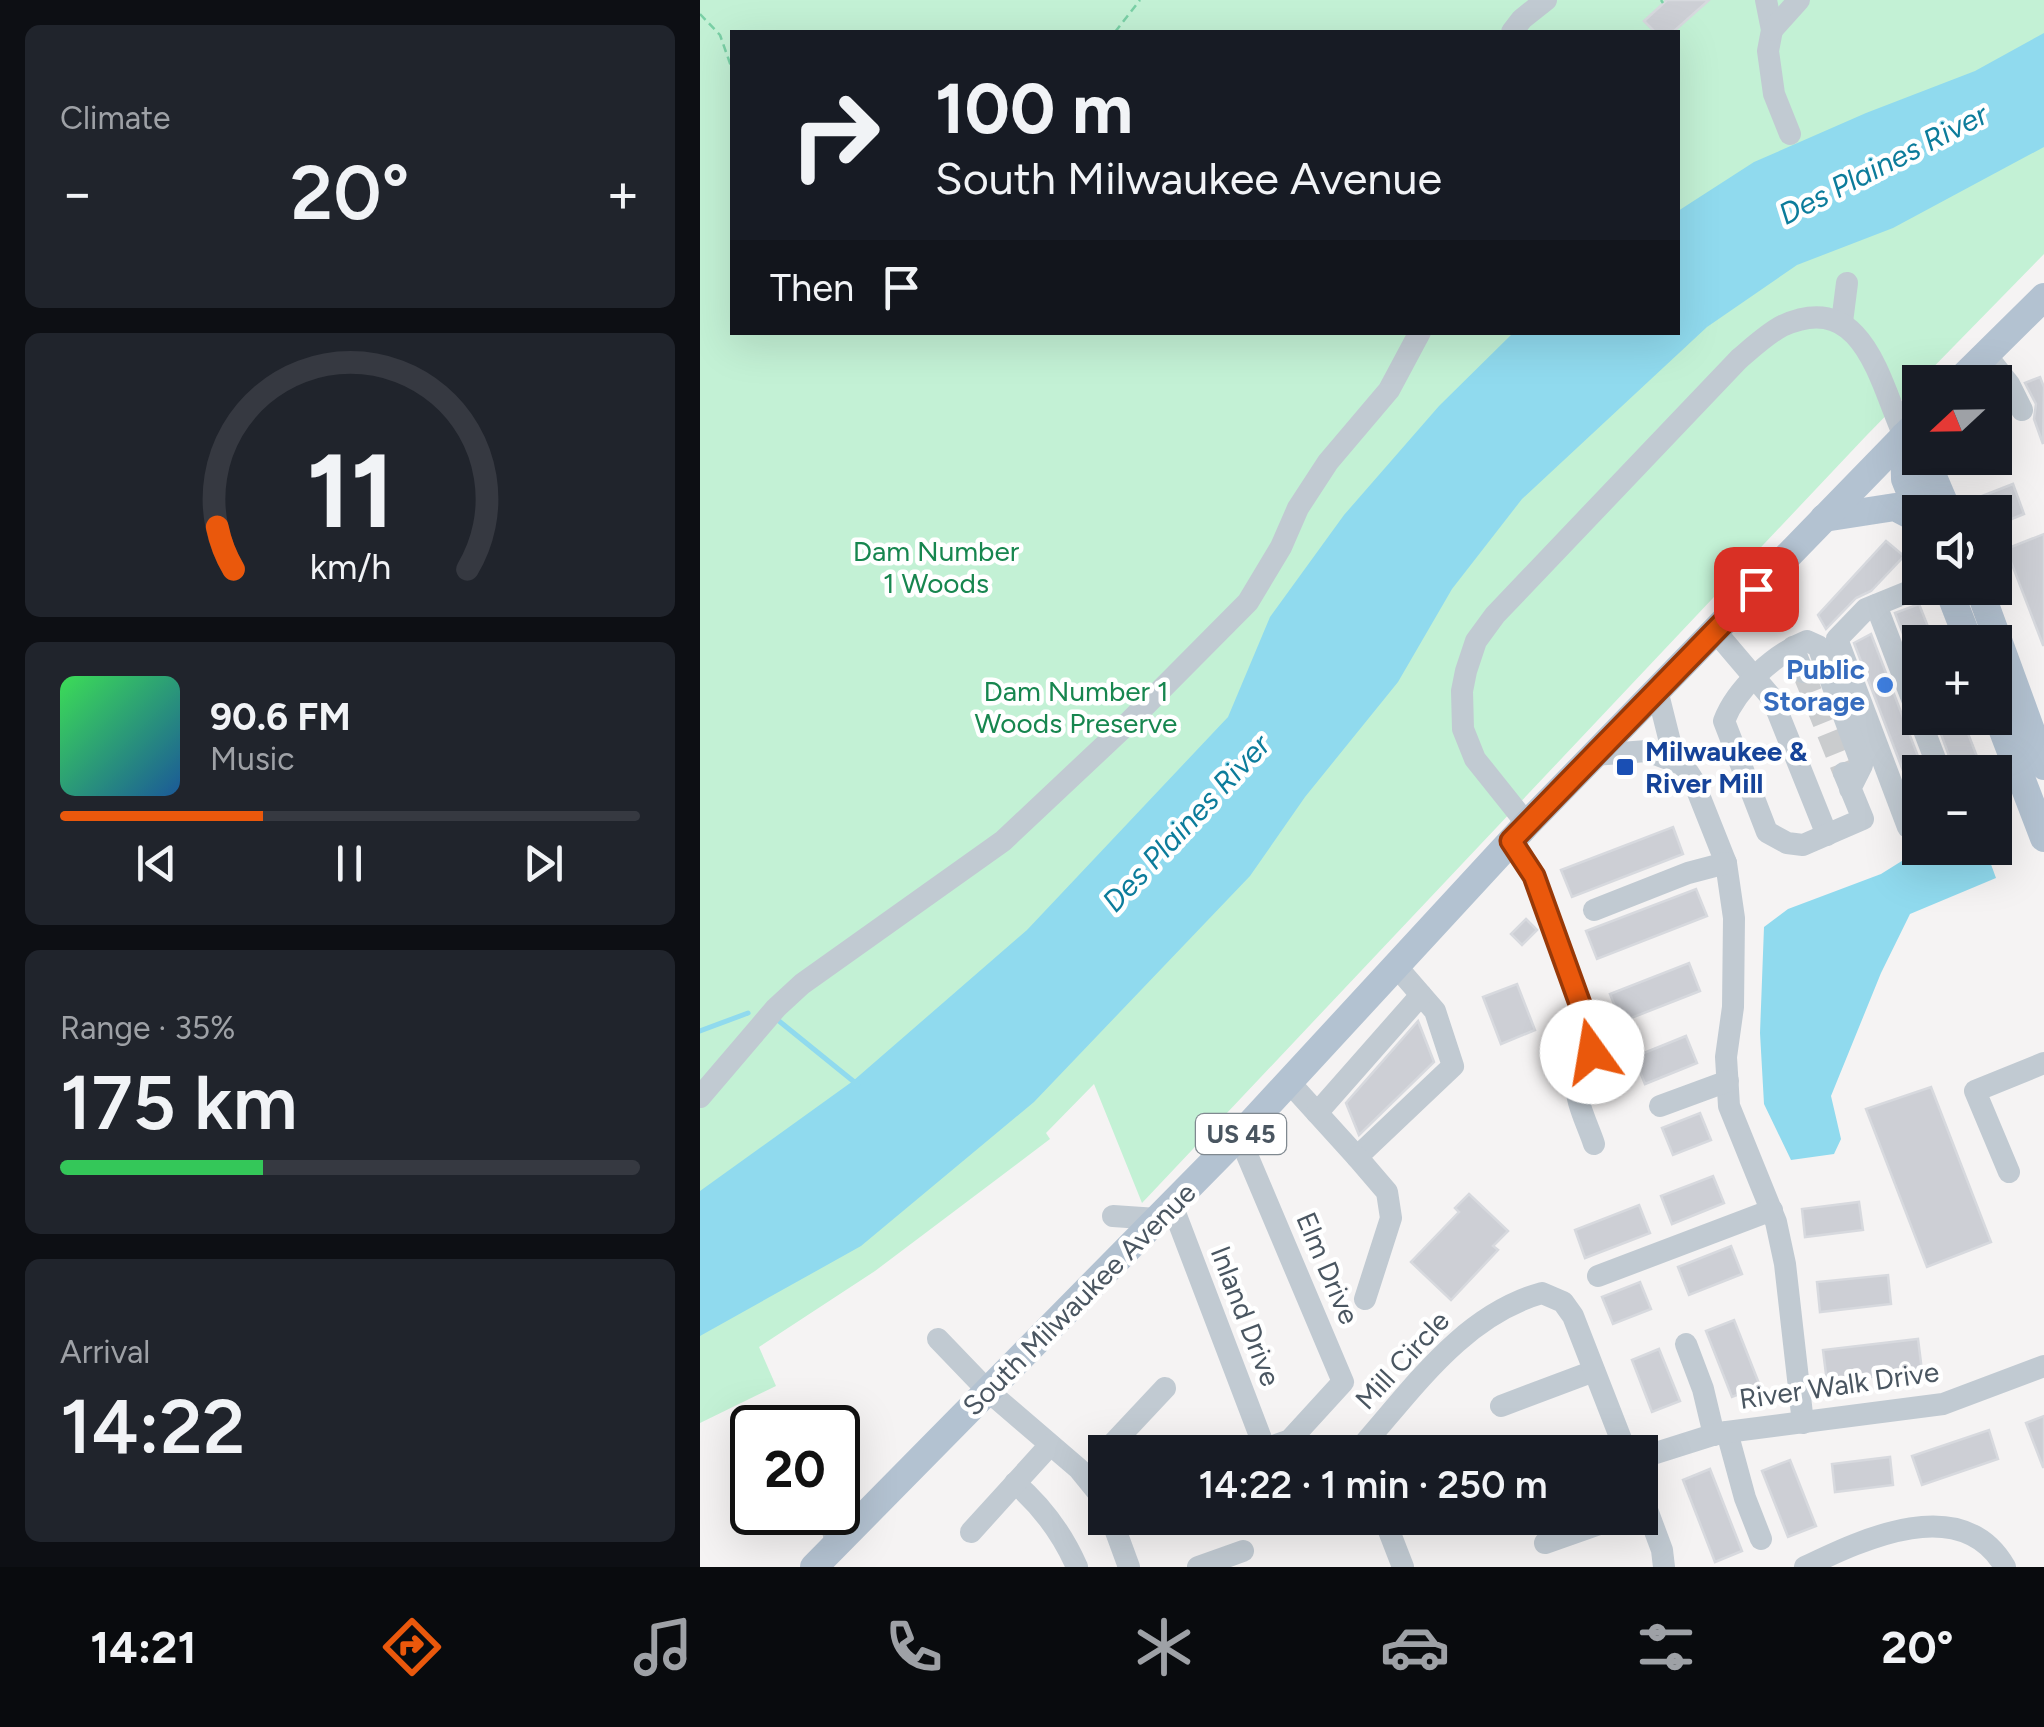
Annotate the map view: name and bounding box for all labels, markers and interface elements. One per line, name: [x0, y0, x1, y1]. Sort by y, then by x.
text: 100 m: [935, 66, 1133, 151]
icon: right: [770, 70, 900, 200]
water label: Des Plaines River: [1772, 95, 1995, 233]
text: Climate: [60, 99, 171, 137]
text: 20°: [290, 148, 410, 238]
text: South Milwaukee Avenue: [935, 151, 1442, 205]
text: −: [60, 160, 94, 226]
text: +: [606, 160, 640, 226]
icon: arrive: [874, 260, 929, 315]
text: Then: [770, 265, 854, 311]
north arrow: [1902, 365, 2012, 475]
map controls: [1902, 365, 2012, 865]
text: 11: [306, 428, 394, 553]
button: sound: [1902, 495, 2012, 605]
park label: Dam Number 1 Woods: [853, 534, 1020, 600]
text: km/h: [309, 545, 391, 588]
pin: [1714, 547, 1799, 632]
icon: arrive: [1729, 562, 1784, 617]
button: +: [1902, 625, 2012, 735]
place label: Public Storage: [1763, 652, 1865, 718]
park label: Dam Number 1 Woods Preserve: [975, 674, 1177, 740]
marker: Public Storage: [1874, 674, 1896, 696]
text: 90.6 FM: [210, 694, 351, 740]
water label: Des Plaines River: [1094, 725, 1279, 920]
place label: Milwaukee & River Mill: [1645, 734, 1808, 800]
text: Music: [210, 740, 295, 778]
button: −: [1902, 755, 2012, 865]
marker: Milwaukee & River Mill: [1614, 756, 1636, 778]
icon: previous: [129, 836, 184, 891]
icon: pause: [322, 836, 377, 891]
icon: next: [516, 836, 571, 891]
position arrow: [1540, 1000, 1644, 1104]
text: Range · 35%: [60, 1009, 235, 1047]
text: 175 km: [60, 1058, 298, 1148]
road number: US 45: [1196, 1114, 1286, 1154]
street label: South Milwaukee Avenue: [955, 1175, 1203, 1423]
street label: Elm Drive: [1289, 1207, 1367, 1329]
street label: Inland Drive: [1204, 1241, 1288, 1391]
street label: Mill Circle: [1348, 1304, 1456, 1416]
text: Arrival: [60, 1333, 150, 1371]
street label: River Walk Drive: [1737, 1354, 1941, 1416]
text: 14:22: [60, 1382, 245, 1472]
speed limit sign: 20: [730, 1405, 860, 1535]
text: 14:22 · 1 min · 250 m: [1198, 1462, 1548, 1508]
icon: directions: [377, 1612, 447, 1682]
icon: music: [628, 1612, 698, 1682]
icon: phone: [879, 1612, 949, 1682]
icon: climate: [1129, 1612, 1199, 1682]
icon: car: [1380, 1612, 1450, 1682]
icon: filters: [1631, 1612, 1701, 1682]
text: 14:21: [90, 1620, 196, 1674]
text: 20°: [1881, 1620, 1954, 1674]

